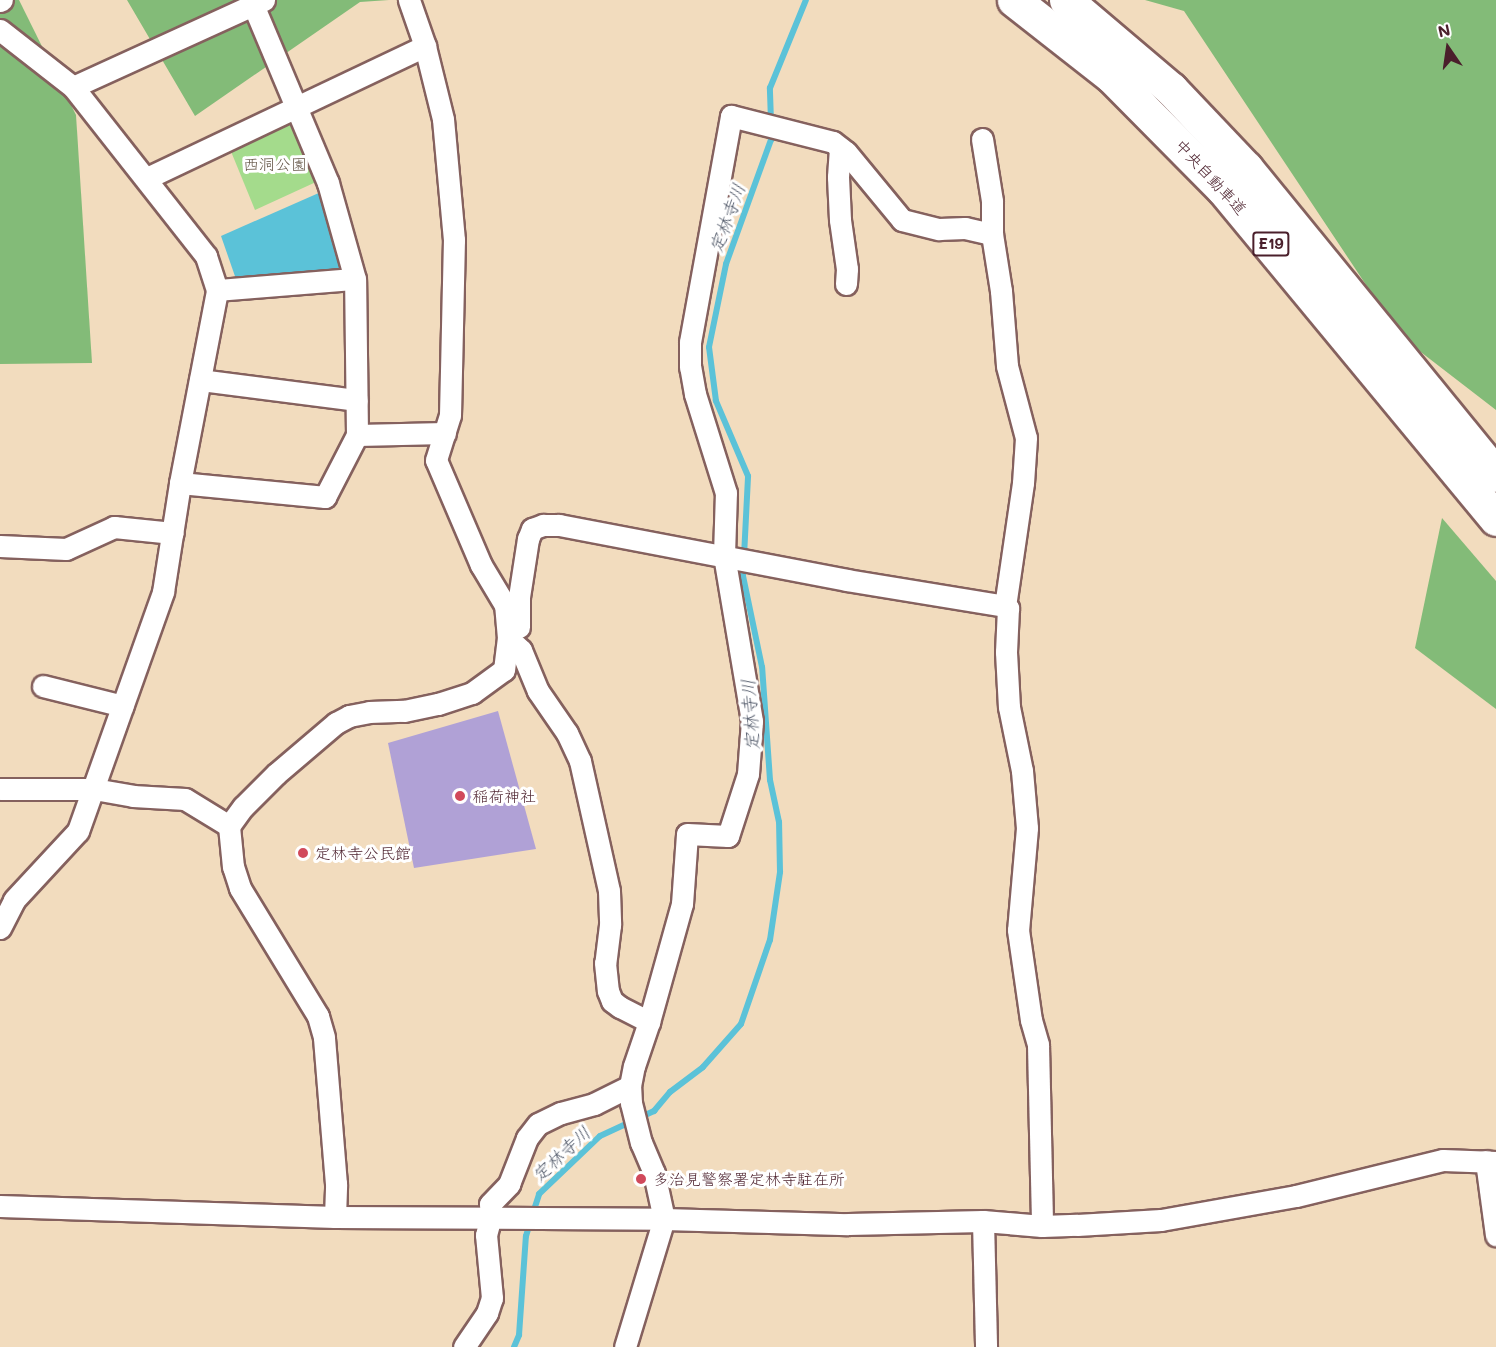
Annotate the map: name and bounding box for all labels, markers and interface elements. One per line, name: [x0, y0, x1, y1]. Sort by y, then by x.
north arrow: [1418, 18, 1478, 78]
text: N: [1436, 18, 1452, 42]
street label: 中央自動車道: [1171, 135, 1251, 219]
park label: 西洞公園: [243, 154, 307, 174]
water label: 定林寺川: [705, 180, 749, 256]
road number: E19: [1252, 232, 1290, 256]
water label: 定林寺川: [737, 678, 763, 752]
place label: 稲荷神社: [472, 786, 536, 806]
marker: 稲荷神社: [453, 789, 467, 803]
place label: 定林寺公民館: [315, 843, 411, 863]
marker: 定林寺公民館: [296, 846, 310, 860]
water label: 定林寺川: [527, 1122, 595, 1186]
place label: 多治見警察署定林寺駐在所: [653, 1169, 845, 1189]
marker: 多治見警察署定林寺駐在所: [634, 1172, 648, 1186]

